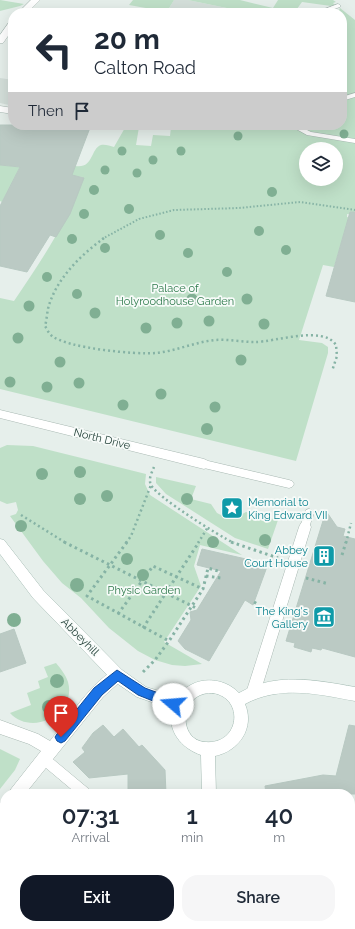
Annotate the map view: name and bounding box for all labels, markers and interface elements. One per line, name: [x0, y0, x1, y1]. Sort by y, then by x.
text: 20 m: [94, 23, 160, 56]
icon: left: [28, 24, 80, 76]
text: Calton Road: [94, 57, 196, 78]
icon: arrive: [71, 100, 93, 122]
text: Then: [28, 102, 63, 120]
map controls: [299, 142, 343, 186]
button: layers: [299, 142, 343, 186]
park label: Palace of Holyroodhouse Garden: [116, 282, 234, 308]
street label: North Drive: [72, 426, 132, 452]
place icon: Memorial to King Edward VII: [219, 495, 245, 521]
place label: Memorial to King Edward VII: [248, 496, 328, 522]
building icon: Abbey Court House: [311, 543, 337, 569]
place label: Abbey Court House: [244, 544, 309, 570]
park label: Physic Garden: [108, 584, 180, 597]
museum icon: The King's Gallery: [311, 604, 337, 630]
place label: The King's Gallery: [256, 605, 308, 631]
street label: Abbeyhill: [58, 615, 102, 659]
position arrow: [152, 683, 194, 725]
pin: [44, 696, 78, 737]
icon: arrive: [50, 702, 72, 724]
text: 07:31: [62, 801, 119, 830]
text: 1: [187, 801, 198, 830]
text: 40: [265, 801, 293, 830]
text: Arrival: [71, 830, 110, 845]
text: min: [181, 830, 203, 845]
text: m: [273, 830, 285, 845]
button: Exit: [20, 875, 174, 921]
button: Share: [182, 875, 335, 921]

